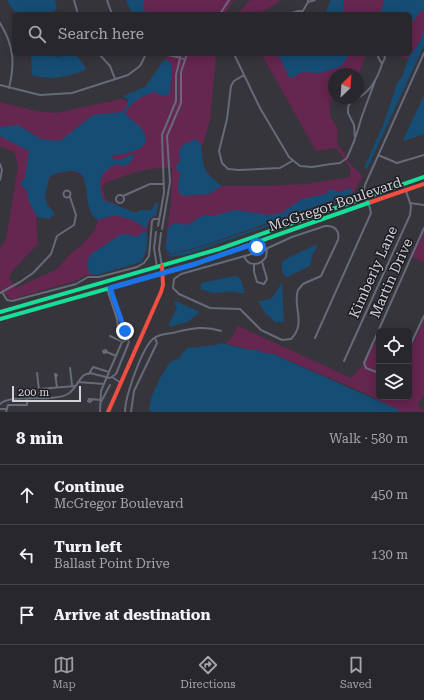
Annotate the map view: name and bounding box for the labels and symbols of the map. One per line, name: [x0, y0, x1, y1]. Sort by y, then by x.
north arrow: [328, 68, 364, 104]
street label: McGregor Boulevard: [266, 174, 404, 234]
street label: Kimberly Lane: [346, 223, 401, 320]
street label: Martin Drive: [366, 235, 416, 320]
route start: [248, 238, 266, 256]
route end: [116, 322, 134, 340]
scale bar: [12, 384, 81, 403]

